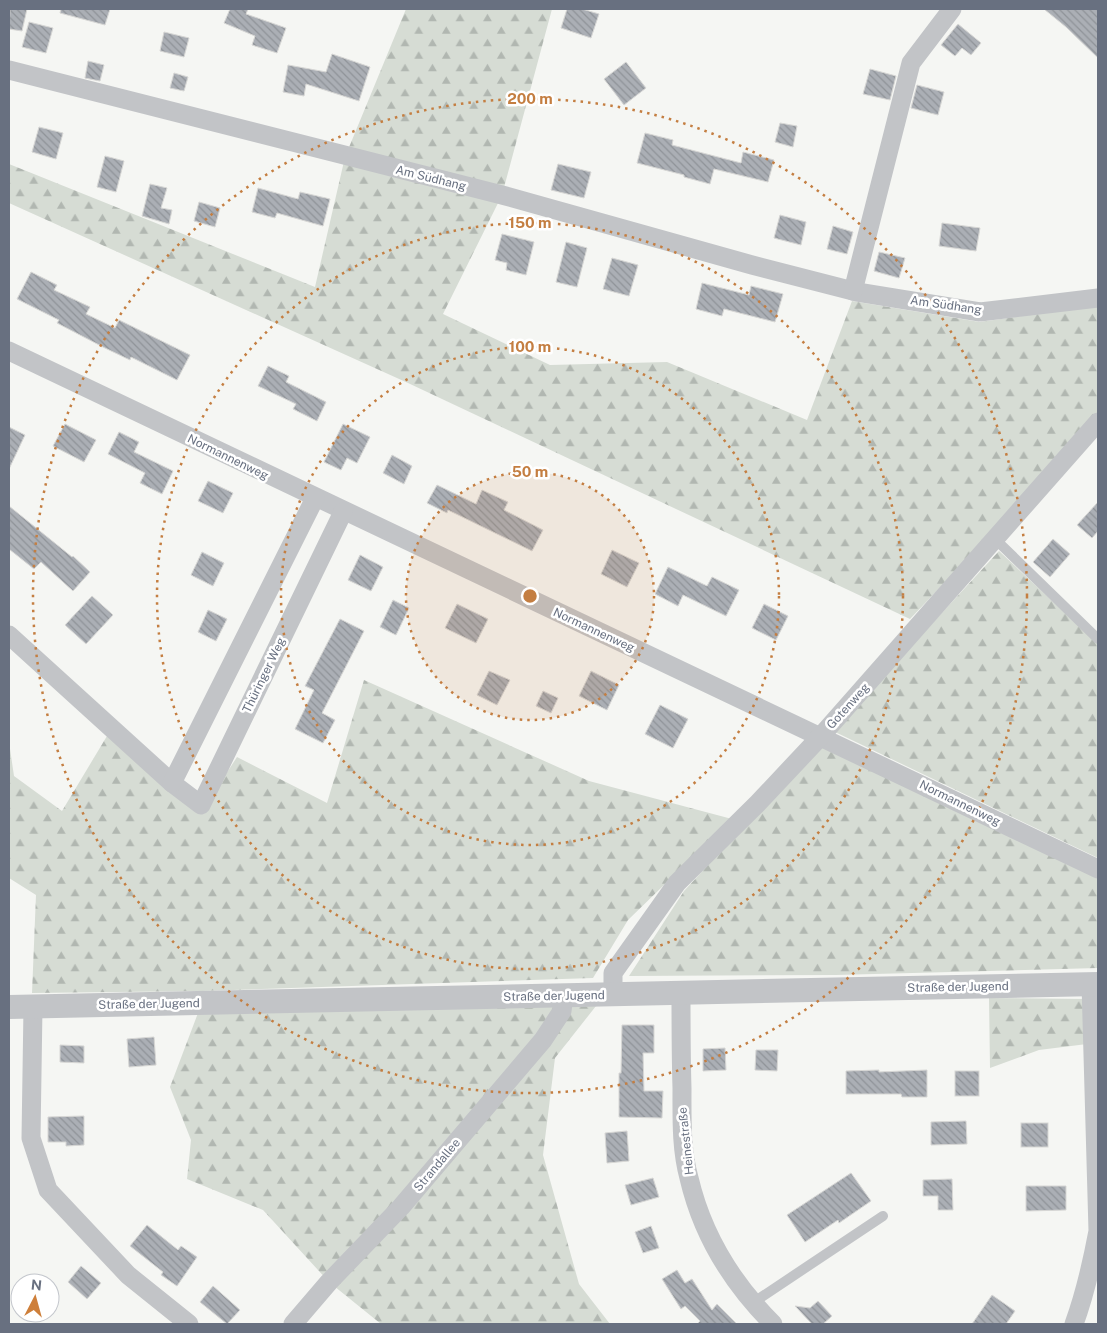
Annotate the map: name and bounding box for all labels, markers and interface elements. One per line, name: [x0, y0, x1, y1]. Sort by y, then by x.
text: 200 m: [507, 90, 553, 107]
street label: Am Südhang: [394, 162, 468, 194]
text: 150 m: [508, 214, 552, 231]
street label: Am Südhang: [909, 293, 983, 317]
text: 100 m: [509, 338, 551, 355]
street label: Normannenweg: [185, 431, 271, 483]
text: 50 m: [512, 463, 548, 480]
centre of rings: [521, 587, 539, 605]
street label: Normannenweg: [551, 605, 637, 655]
street label: Thüringer Weg: [240, 635, 288, 715]
street label: Gotenweg: [824, 680, 872, 732]
street label: Normannenweg: [917, 777, 1003, 829]
street label: Straße der Jugend: [907, 979, 1009, 995]
street label: Straße der Jugend: [503, 988, 605, 1004]
street label: Straße der Jugend: [98, 996, 200, 1012]
street label: Heinestraße: [675, 1106, 697, 1176]
street label: Strandallee: [411, 1136, 463, 1194]
north arrow: [10, 1273, 60, 1323]
text: N: [30, 1277, 43, 1294]

